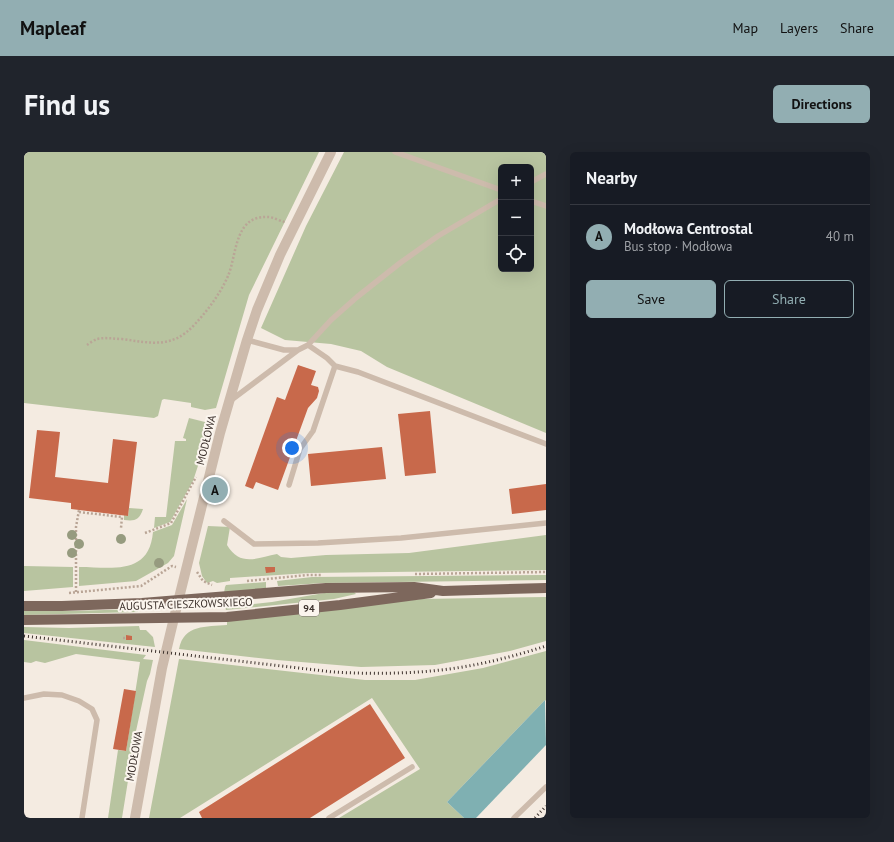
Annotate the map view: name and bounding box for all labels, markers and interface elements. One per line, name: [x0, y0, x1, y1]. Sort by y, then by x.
text: Mapleaf: [20, 16, 86, 40]
text: Map: [732, 19, 758, 37]
text: Layers: [780, 19, 818, 37]
text: Share: [840, 19, 874, 37]
button: Directions: [773, 85, 870, 123]
text: Find us: [24, 86, 110, 123]
map controls: [498, 164, 534, 272]
button: +: [498, 164, 534, 200]
text: Nearby: [586, 167, 637, 189]
button: −: [498, 200, 534, 236]
text: Modłowa Centrostal: [624, 219, 752, 238]
text: A: [595, 228, 603, 245]
text: 40 m: [826, 228, 854, 245]
button: locate: [498, 236, 534, 272]
text: Bus stop · Modłowa: [624, 238, 733, 255]
button: Save: [586, 280, 716, 318]
button: Share: [724, 280, 854, 318]
street label: MODŁOWA: [193, 413, 219, 466]
your location: [282, 438, 302, 458]
pin: A: [202, 475, 228, 505]
street label: AUGUSTA CIESZKOWSKIEGO: [119, 595, 253, 613]
road number: 94: [299, 600, 319, 616]
street label: MODŁOWA: [123, 729, 145, 782]

